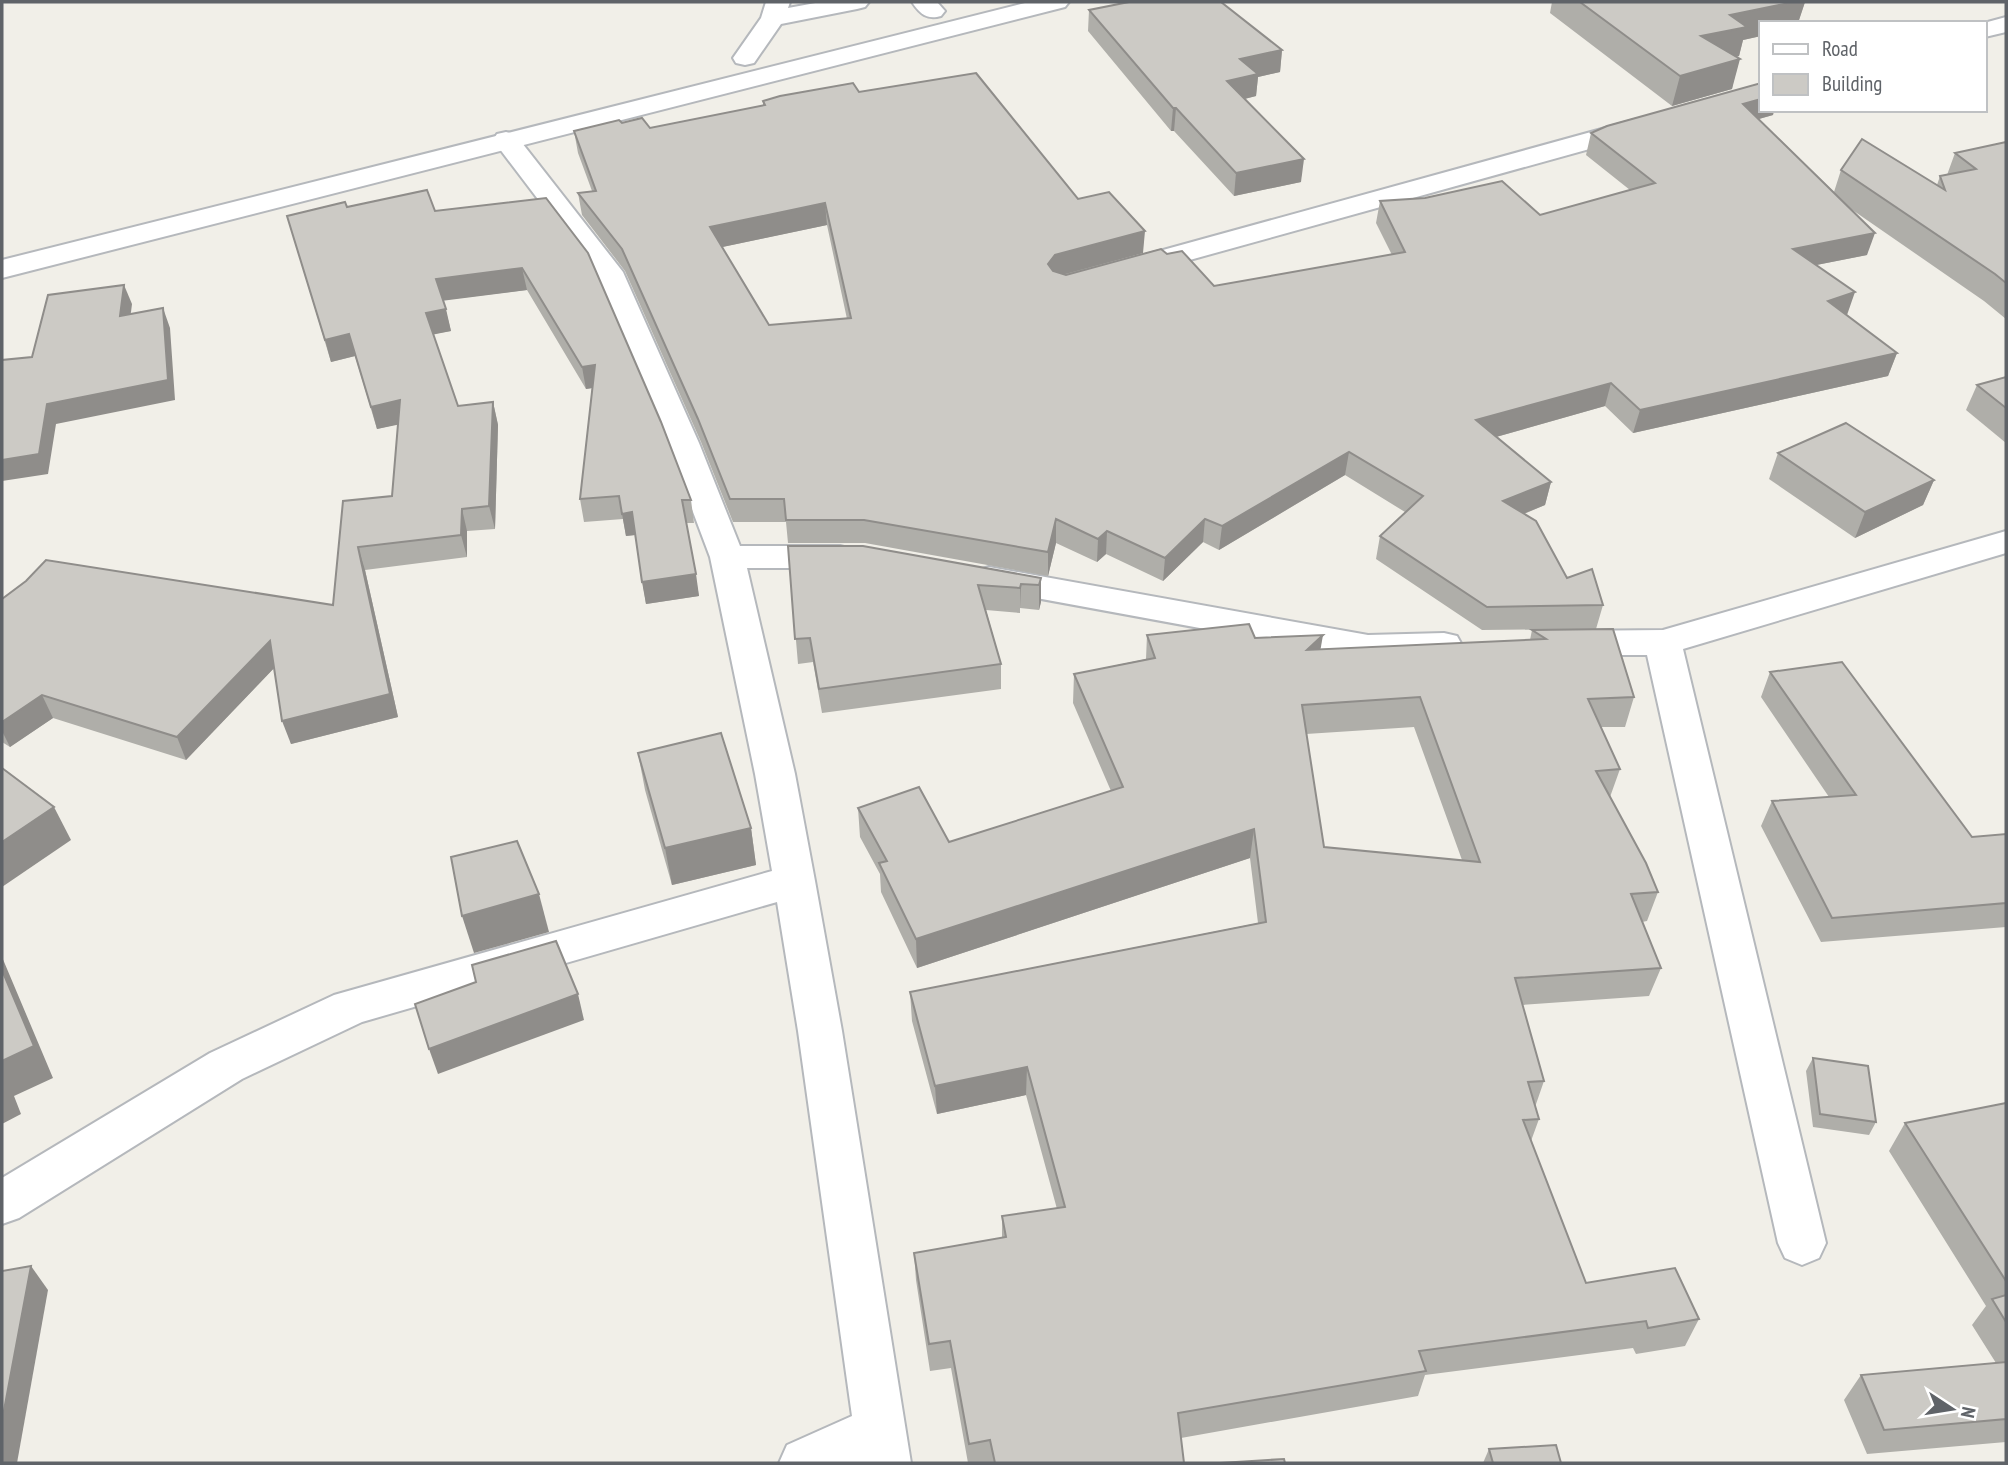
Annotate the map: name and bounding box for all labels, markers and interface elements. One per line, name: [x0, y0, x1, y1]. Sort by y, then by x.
legend: [1759, 21, 1987, 112]
text: Road: [1822, 35, 1858, 62]
text: Building: [1822, 70, 1882, 97]
north arrow: [1917, 1374, 1987, 1444]
text: N: [1956, 1405, 1981, 1420]

